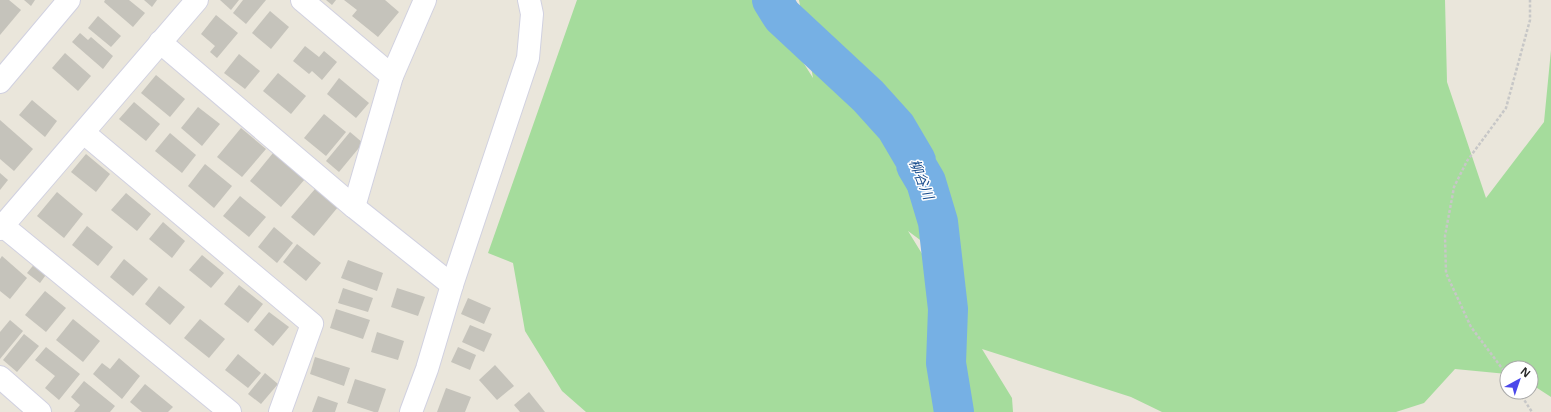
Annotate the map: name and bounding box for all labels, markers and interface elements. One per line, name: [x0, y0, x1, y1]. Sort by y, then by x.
water label: 柳谷川: [905, 156, 939, 204]
north arrow: [1499, 360, 1539, 400]
text: N: [1517, 363, 1534, 381]

